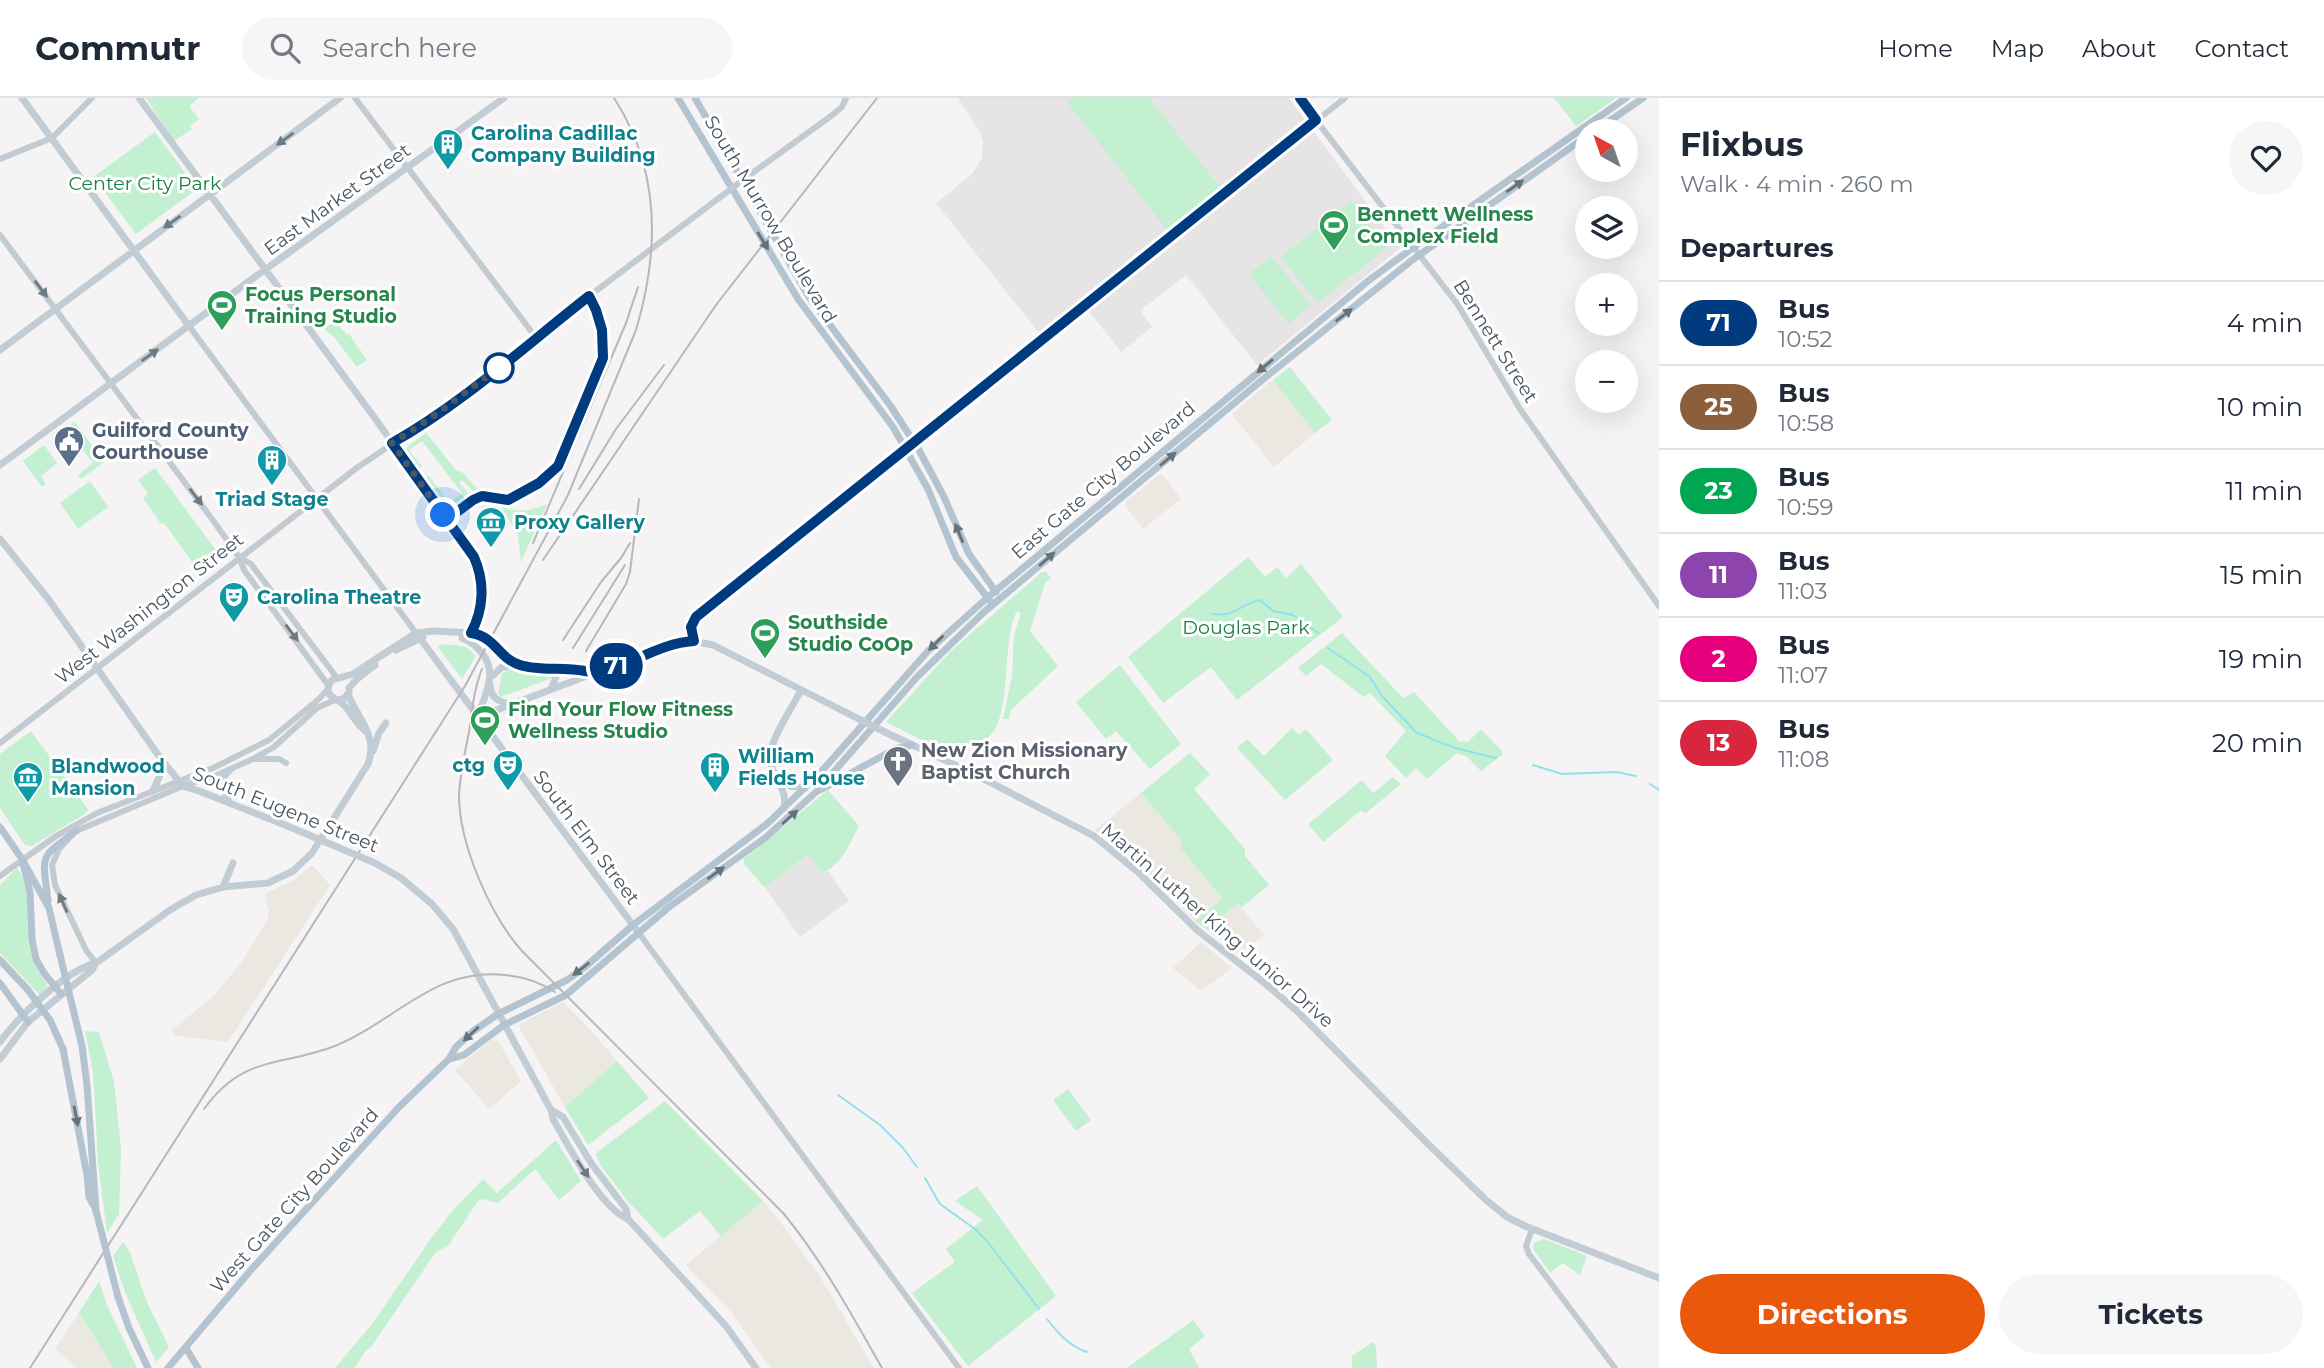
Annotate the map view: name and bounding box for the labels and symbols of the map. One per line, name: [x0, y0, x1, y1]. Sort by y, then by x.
street label: South Murrow Boulevard: [699, 111, 842, 327]
north arrow: [1575, 119, 1638, 182]
place label: Carolina Cadillac Company Building: [471, 122, 656, 167]
building icon: Carolina Cadillac Company Building: [431, 127, 465, 171]
one-way arrow: [276, 132, 294, 146]
street label: East Market Street: [260, 138, 415, 260]
park label: Center City Park: [69, 172, 222, 195]
one-way arrow: [1506, 179, 1524, 193]
place label: Bennett Wellness Complex Field: [1357, 203, 1533, 248]
sports icon: Bennett Wellness Complex Field: [1317, 208, 1351, 252]
one-way arrow: [163, 215, 181, 229]
one-way arrow: [756, 231, 769, 250]
street label: Bennett Street: [1449, 276, 1543, 407]
one-way arrow: [34, 280, 48, 298]
place label: Focus Personal Training Studio: [245, 283, 397, 328]
sports icon: Focus Personal Training Studio: [205, 288, 239, 332]
one-way arrow: [1335, 309, 1353, 323]
one-way arrow: [141, 348, 159, 362]
unlabelled marker: [484, 353, 514, 383]
one-way arrow: [1256, 358, 1274, 374]
street label: East Gate City Boulevard: [1007, 397, 1200, 564]
place label: Guilford County Courthouse: [92, 419, 249, 464]
public building icon: Guilford County Courthouse: [52, 424, 86, 468]
building icon: Triad Stage: [255, 443, 289, 487]
one-way arrow: [1159, 452, 1176, 467]
one-way arrow: [188, 488, 202, 506]
place label: Triad Stage: [216, 488, 328, 511]
your location: [425, 497, 460, 532]
museum icon: Proxy Gallery: [474, 505, 508, 549]
place label: Proxy Gallery: [514, 511, 645, 534]
one-way arrow: [954, 522, 965, 543]
street label: West Washington Street: [51, 528, 248, 689]
one-way arrow: [1038, 551, 1056, 567]
theatre icon: Carolina Theatre: [217, 580, 251, 624]
place label: Carolina Theatre: [257, 586, 421, 609]
place label: Southside Studio CoOp: [788, 611, 913, 656]
sports icon: Southside Studio CoOp: [748, 616, 782, 660]
park label: Douglas Park: [1182, 616, 1310, 639]
one-way arrow: [285, 624, 299, 643]
one-way arrow: [928, 635, 945, 651]
line badge: 71: [584, 643, 648, 689]
place label: Find Your Flow Fitness Wellness Studio: [508, 698, 733, 743]
sports icon: Find Your Flow Fitness Wellness Studio: [468, 703, 502, 747]
place label: New Zion Missionary Baptist Church: [921, 739, 1128, 784]
church icon: New Zion Missionary Baptist Church: [881, 744, 915, 788]
place label: William Fields House: [738, 745, 865, 790]
theatre icon: ctg: [491, 748, 525, 792]
building icon: William Fields House: [698, 750, 732, 794]
place label: ctg: [452, 754, 485, 777]
place label: Blandwood Mansion: [51, 755, 165, 800]
museum icon: Blandwood Mansion: [11, 760, 45, 804]
street label: South Eugene Street: [189, 762, 382, 857]
street label: South Elm Street: [529, 766, 645, 909]
one-way arrow: [781, 809, 799, 825]
street label: Martin Luther King Junior Drive: [1097, 818, 1339, 1033]
one-way arrow: [707, 866, 725, 880]
one-way arrow: [57, 893, 68, 914]
one-way arrow: [573, 962, 591, 977]
one-way arrow: [463, 1025, 480, 1041]
street label: West Gate City Boulevard: [205, 1103, 383, 1297]
one-way arrow: [71, 1105, 82, 1127]
one-way arrow: [576, 1160, 590, 1178]

